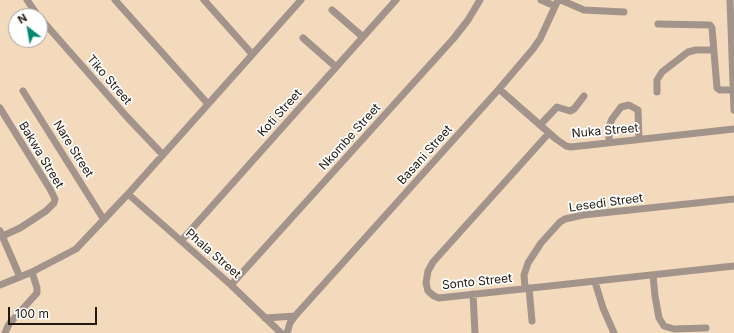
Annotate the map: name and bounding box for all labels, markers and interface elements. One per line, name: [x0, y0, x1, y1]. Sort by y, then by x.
north arrow: [8, 8, 48, 48]
text: N: [15, 10, 30, 27]
street label: Tiko Street: [83, 52, 135, 108]
street label: Koti Street: [255, 86, 305, 140]
street label: Nkombe Street: [316, 101, 384, 173]
street label: Nare Street: [50, 118, 96, 180]
street label: Bakwa Street: [16, 119, 66, 191]
street label: Nuka Street: [571, 121, 639, 141]
street label: Basani Street: [395, 122, 455, 188]
street label: Lesedi Street: [568, 191, 644, 215]
street label: Phala Street: [182, 226, 244, 282]
street label: Sonto Street: [441, 271, 513, 293]
scale bar: [10, 299, 99, 325]
text: 100 m: [15, 306, 49, 321]

